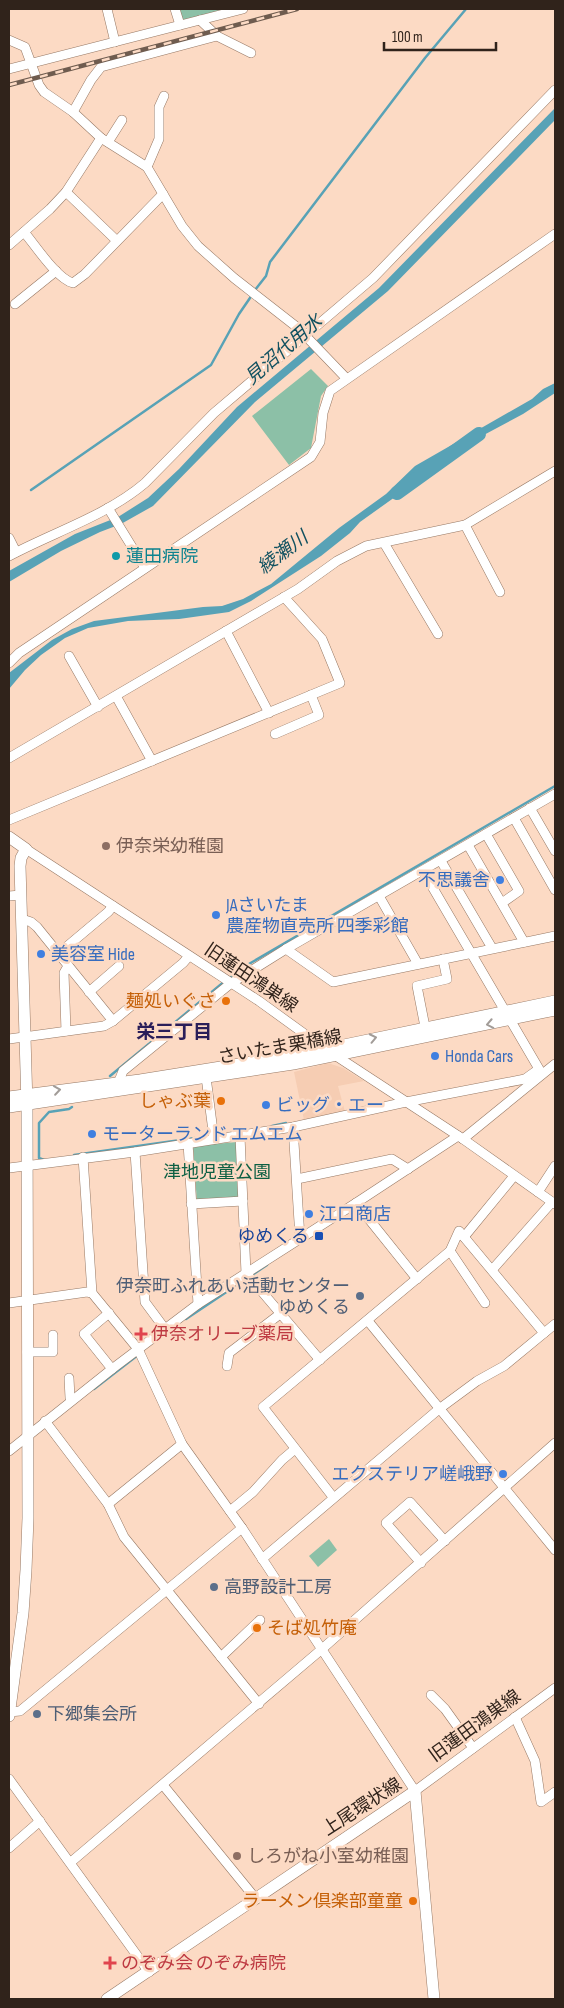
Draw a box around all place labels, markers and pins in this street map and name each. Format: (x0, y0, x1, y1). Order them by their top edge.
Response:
place label: 蓮田病院 (126, 546, 198, 567)
marker: 蓮田病院 (110, 550, 122, 562)
place label: 伊奈栄幼稚園 (116, 836, 224, 857)
marker: 伊奈栄幼稚園 (100, 840, 112, 852)
place label: 不思議舎 (418, 870, 490, 891)
marker: 不思議舎 (494, 874, 506, 886)
place label: JAさいたま 農産物直売所 四季彩館 (225, 895, 409, 937)
marker: JAさいたま 農産物直売所 四季彩館 (210, 909, 222, 921)
place label: 美容室 Hide (51, 944, 135, 965)
marker: 美容室 Hide (35, 948, 47, 960)
place label: 麺処いぐさ (126, 991, 216, 1012)
marker: 麺処いぐさ (220, 995, 232, 1007)
place label: Honda Cars (445, 1046, 513, 1067)
marker: Honda Cars (429, 1050, 441, 1062)
place label: しゃぶ葉 (139, 1091, 211, 1112)
marker: しゃぶ葉 (215, 1095, 227, 1107)
place label: ビッグ・エー (276, 1095, 384, 1116)
marker: ビッグ・エー (260, 1099, 272, 1111)
place label: モーターランド エムエム (102, 1124, 303, 1145)
marker: モーターランド エムエム (86, 1128, 98, 1140)
place label: 江口商店 (319, 1204, 391, 1225)
marker: 江口商店 (303, 1208, 315, 1220)
place label: ゆめくる (237, 1226, 309, 1247)
marker: ゆめくる (313, 1230, 325, 1242)
place label: 伊奈町ふれあい活動センター ゆめくる (116, 1276, 350, 1318)
marker: 伊奈町ふれあい活動センター ゆめくる (354, 1290, 366, 1302)
place label: 伊奈オリーブ薬局 (151, 1324, 294, 1345)
marker: 伊奈オリーブ薬局 (135, 1328, 147, 1340)
place label: エクステリア嵯峨野 (332, 1464, 493, 1485)
marker: エクステリア嵯峨野 (497, 1468, 509, 1480)
place label: 高野設計工房 (224, 1577, 332, 1598)
marker: 高野設計工房 (208, 1581, 220, 1593)
place label: そば処竹庵 (267, 1618, 357, 1639)
marker: そば処竹庵 (251, 1622, 263, 1634)
place label: 下郷集会所 (47, 1704, 137, 1725)
marker: 下郷集会所 (31, 1708, 43, 1720)
place label: しろがね小室幼稚園 (247, 1846, 409, 1867)
marker: しろがね小室幼稚園 (231, 1850, 243, 1862)
place label: ラーメン倶楽部童童 (242, 1891, 403, 1912)
marker: ラーメン倶楽部童童 (407, 1895, 419, 1907)
place label: のぞみ会 のぞみ病院 (121, 1953, 286, 1974)
marker: のぞみ会 のぞみ病院 (103, 1956, 117, 1970)

